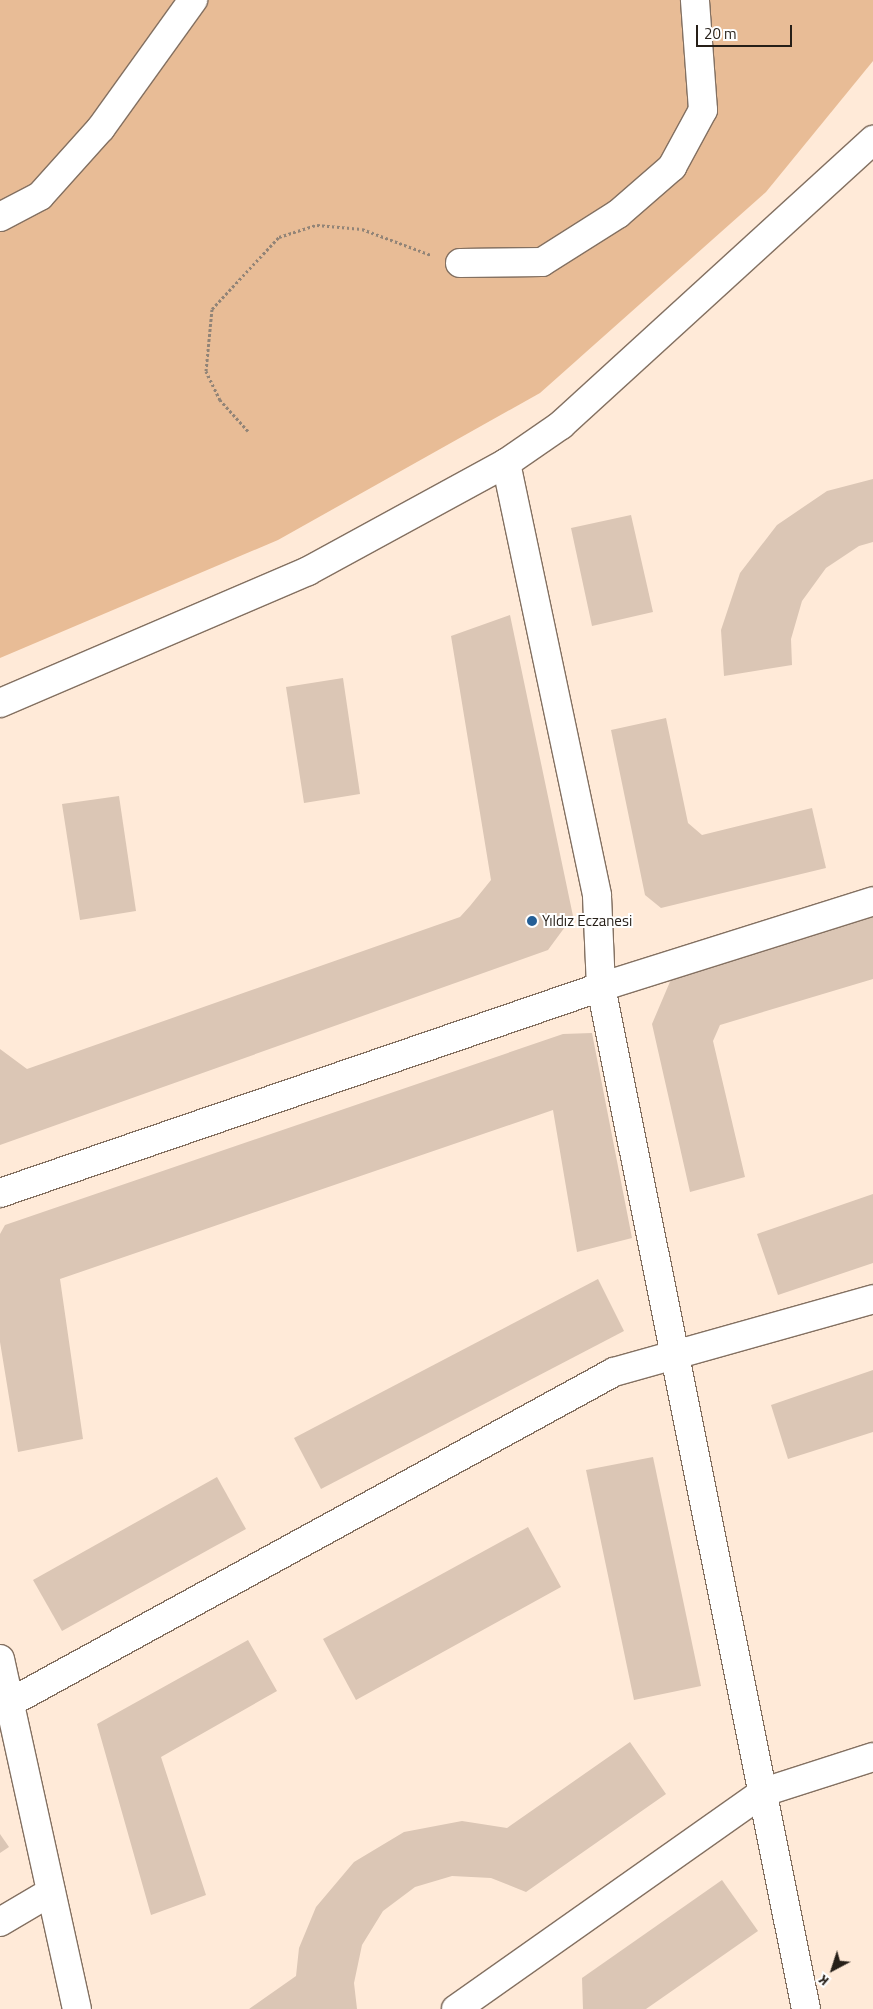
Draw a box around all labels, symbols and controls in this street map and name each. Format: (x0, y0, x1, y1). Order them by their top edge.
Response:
scale bar (698, 15, 794, 47)
text: 20 m (704, 22, 737, 45)
place label: Yıldız Eczanesi (542, 912, 632, 930)
marker: Yıldız Eczanesi (526, 915, 538, 927)
north arrow (808, 1944, 858, 1994)
text: K (813, 1970, 833, 1992)

